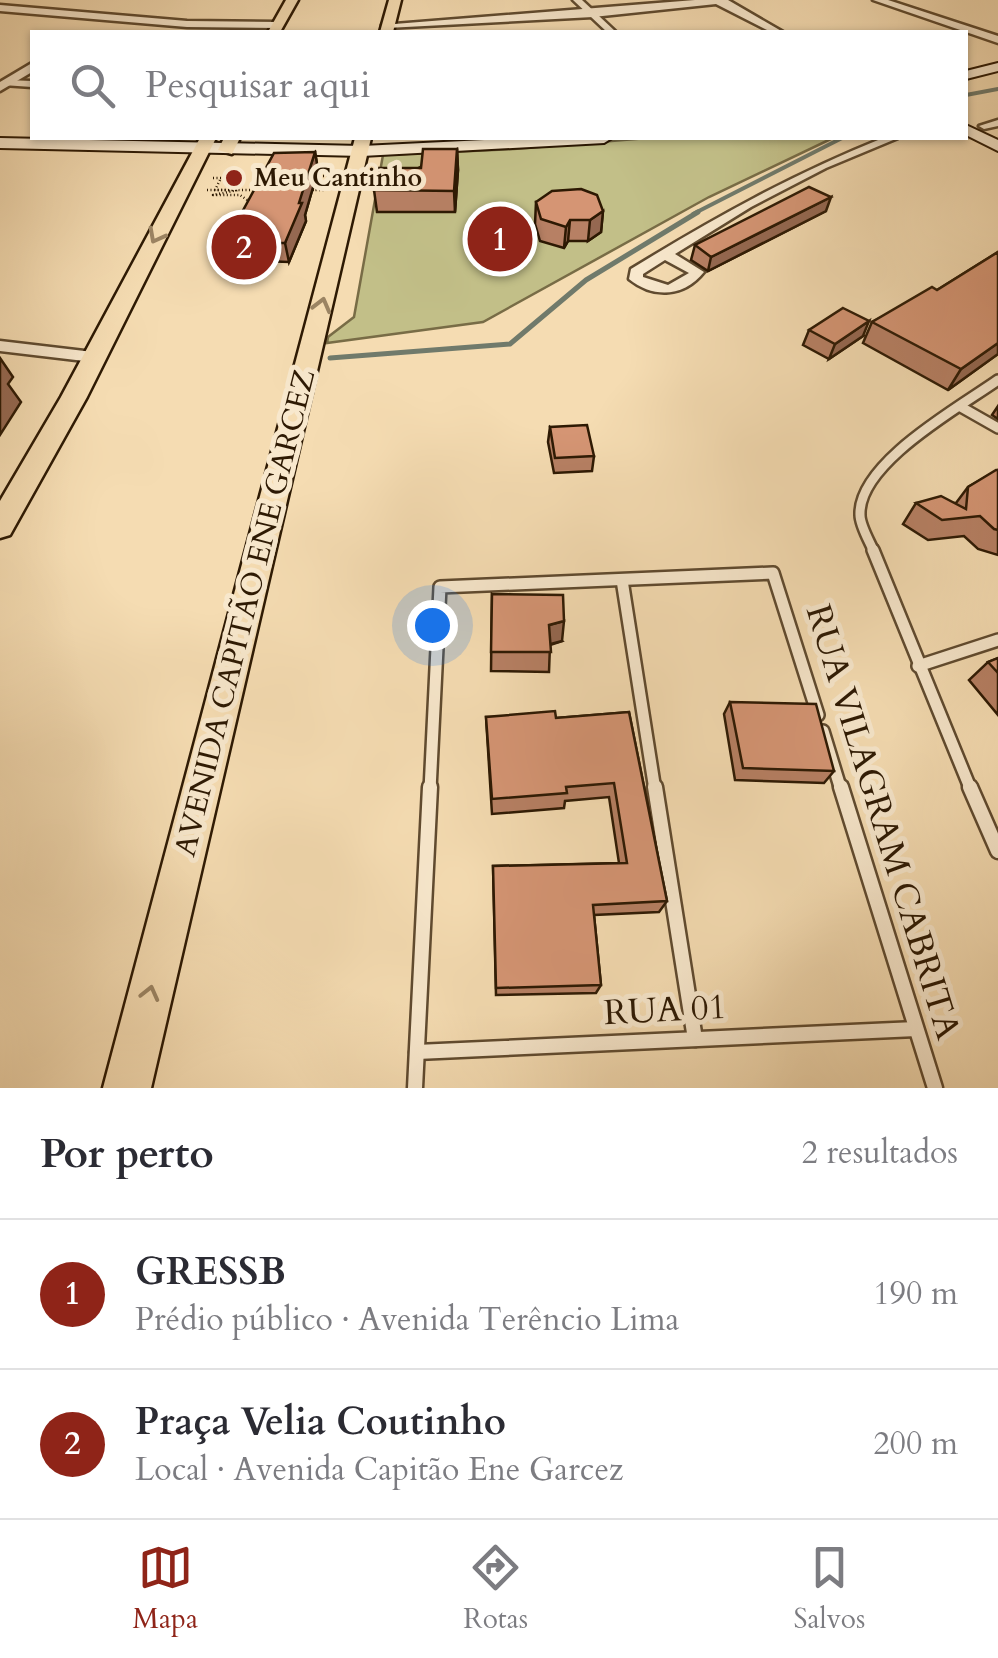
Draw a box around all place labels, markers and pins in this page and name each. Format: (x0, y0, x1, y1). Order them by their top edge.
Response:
place label: Meu Cantinho (254, 161, 422, 195)
marker: Meu Cantinho (223, 167, 245, 189)
pin: 1 (468, 202, 532, 276)
pin: 2 (212, 210, 276, 284)

